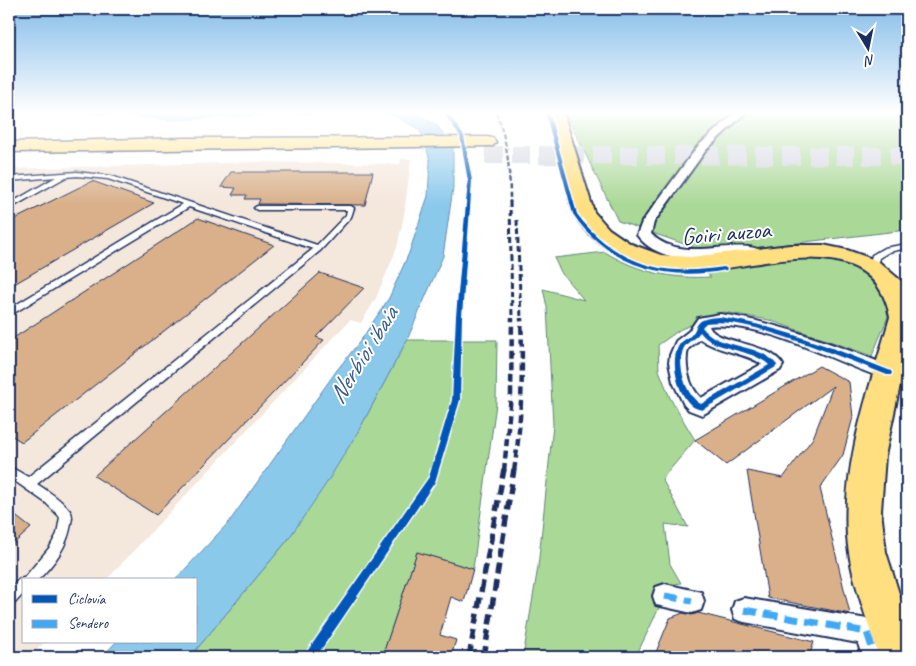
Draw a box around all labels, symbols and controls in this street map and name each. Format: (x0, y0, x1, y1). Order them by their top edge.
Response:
north arrow (844, 22, 894, 72)
text: N (862, 51, 876, 70)
street label: Goiri auzoa (680, 214, 773, 252)
water label: Nerbioi ibaia (321, 299, 406, 409)
legend (22, 578, 198, 644)
text: Ciclovía (68, 590, 107, 609)
text: Sendero (68, 614, 109, 633)

